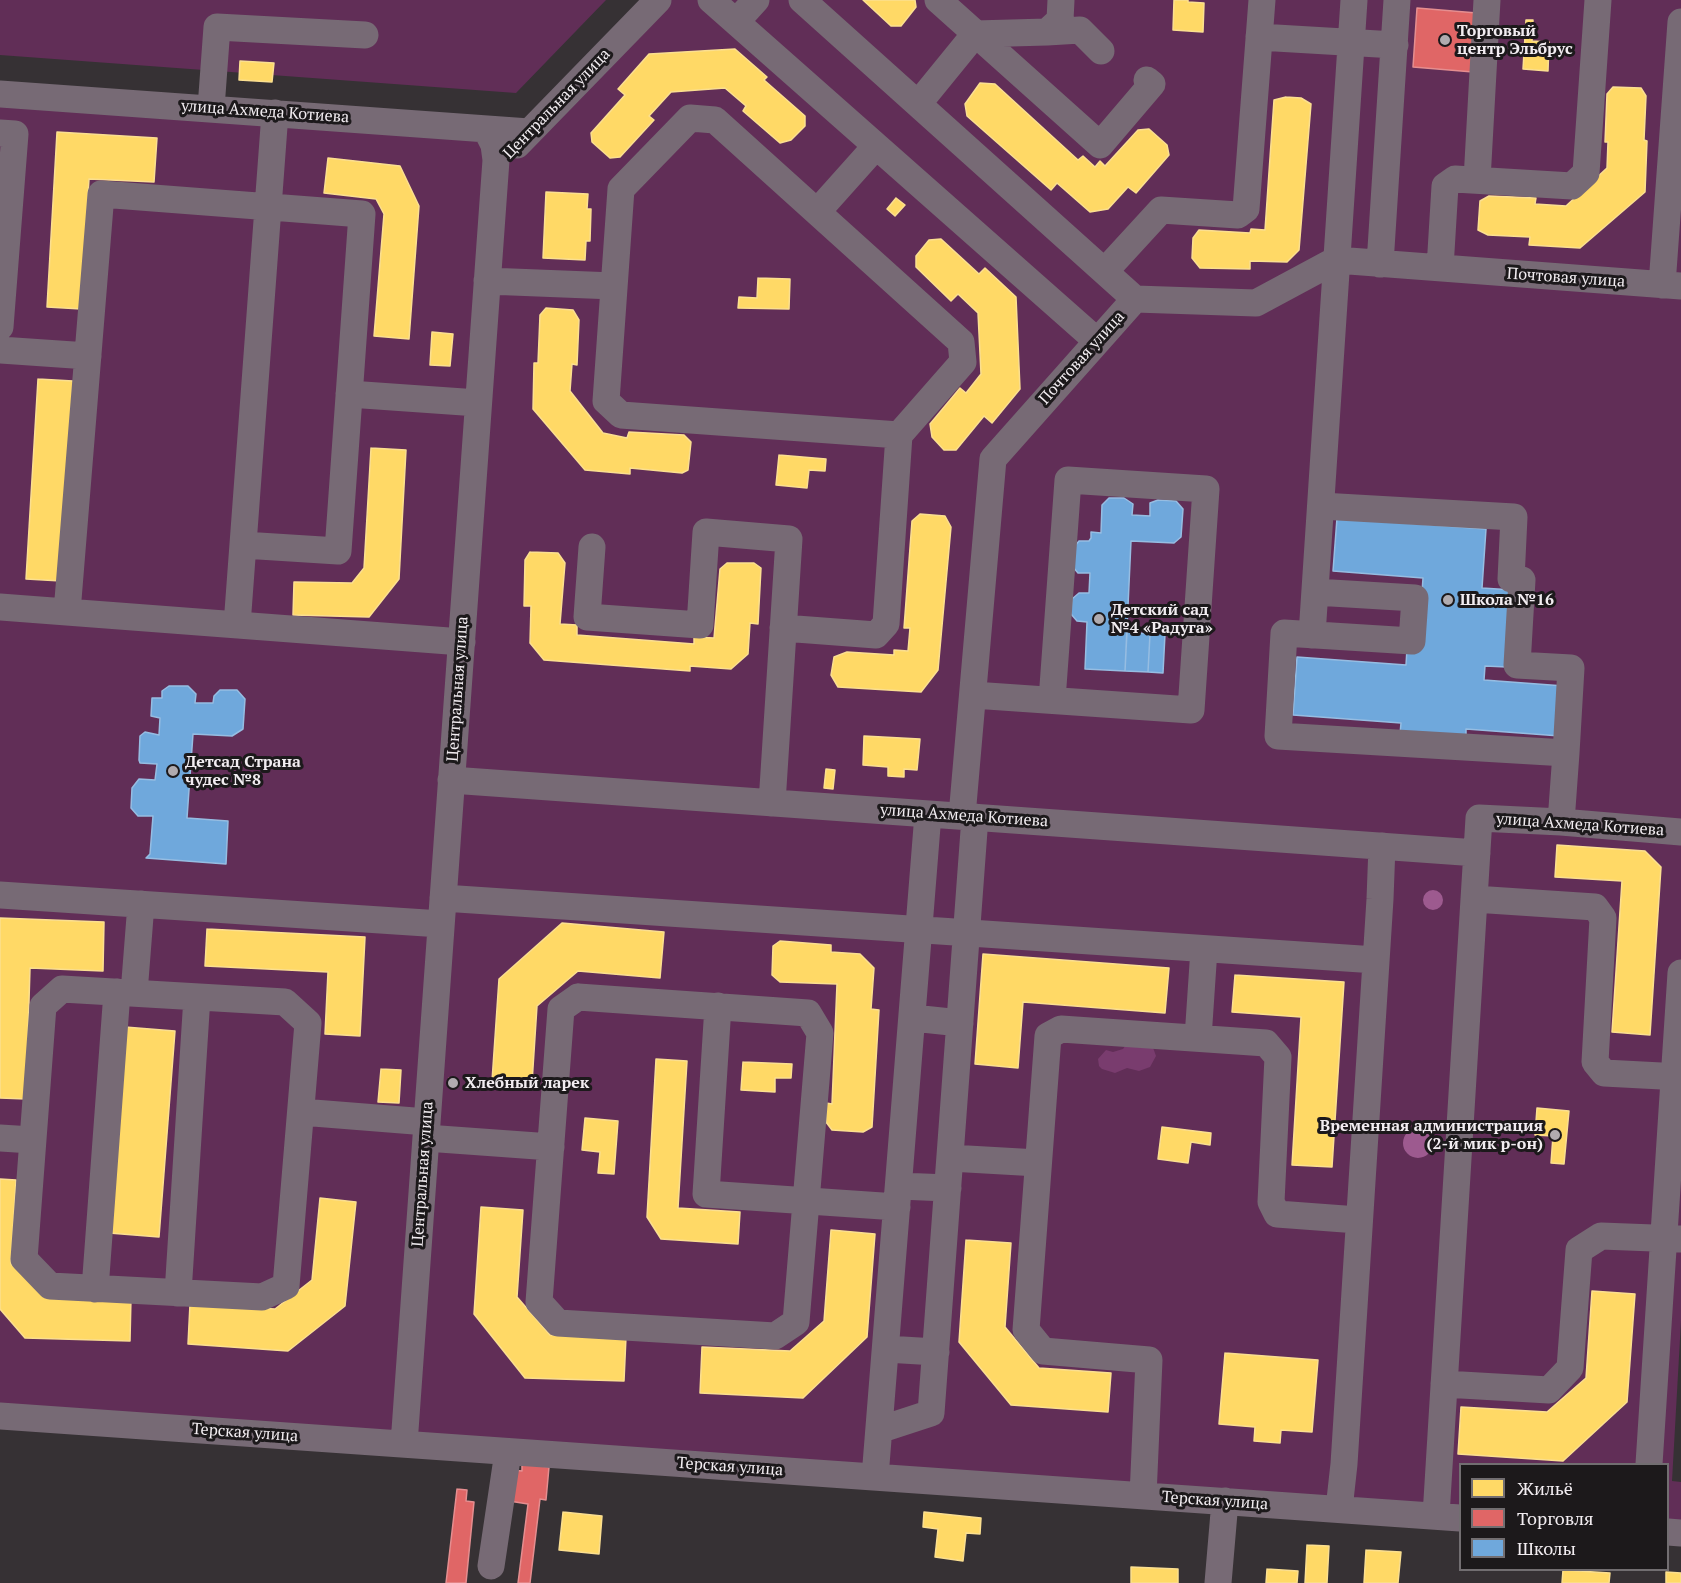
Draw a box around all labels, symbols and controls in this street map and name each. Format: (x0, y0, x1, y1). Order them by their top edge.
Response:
place label: Торговый центр Эльбрус (1457, 21, 1573, 59)
marker: Торговый центр Эльбрус (1438, 33, 1452, 47)
street label: Центральная улица (499, 45, 615, 163)
street label: улица Ахмеда Котиева (180, 97, 350, 127)
street label: Почтовая улица (1506, 264, 1626, 292)
street label: Почтовая улица (1035, 307, 1129, 409)
place label: Школа №16 (1460, 590, 1554, 610)
marker: Школа №16 (1441, 593, 1455, 607)
place label: Детский сад №4 «Радуга» (1111, 600, 1213, 638)
marker: Детский сад №4 «Радуга» (1092, 612, 1106, 626)
street label: Центральная улица (443, 616, 473, 762)
place label: Детсад Страна чудес №8 (185, 752, 301, 790)
marker: Детсад Страна чудес №8 (166, 764, 180, 778)
street label: улица Ахмеда Котиева (879, 801, 1049, 831)
street label: улица Ахмеда Котиева (1495, 810, 1665, 840)
place label: Хлебный ларек (465, 1073, 589, 1093)
marker: Хлебный ларек (446, 1076, 460, 1090)
street label: Центральная улица (408, 1101, 438, 1247)
place label: Временная администрация (2-й мик р-он) (1320, 1116, 1543, 1154)
marker: Временная администрация (2-й мик р-он) (1548, 1128, 1562, 1142)
street label: Терская улица (191, 1420, 299, 1446)
street label: Терская улица (676, 1454, 784, 1480)
legend (1459, 1463, 1669, 1571)
text: Жильё (1517, 1476, 1573, 1500)
street label: Терская улица (1161, 1488, 1269, 1514)
text: Торговля (1517, 1506, 1594, 1530)
text: Школы (1517, 1536, 1576, 1560)

